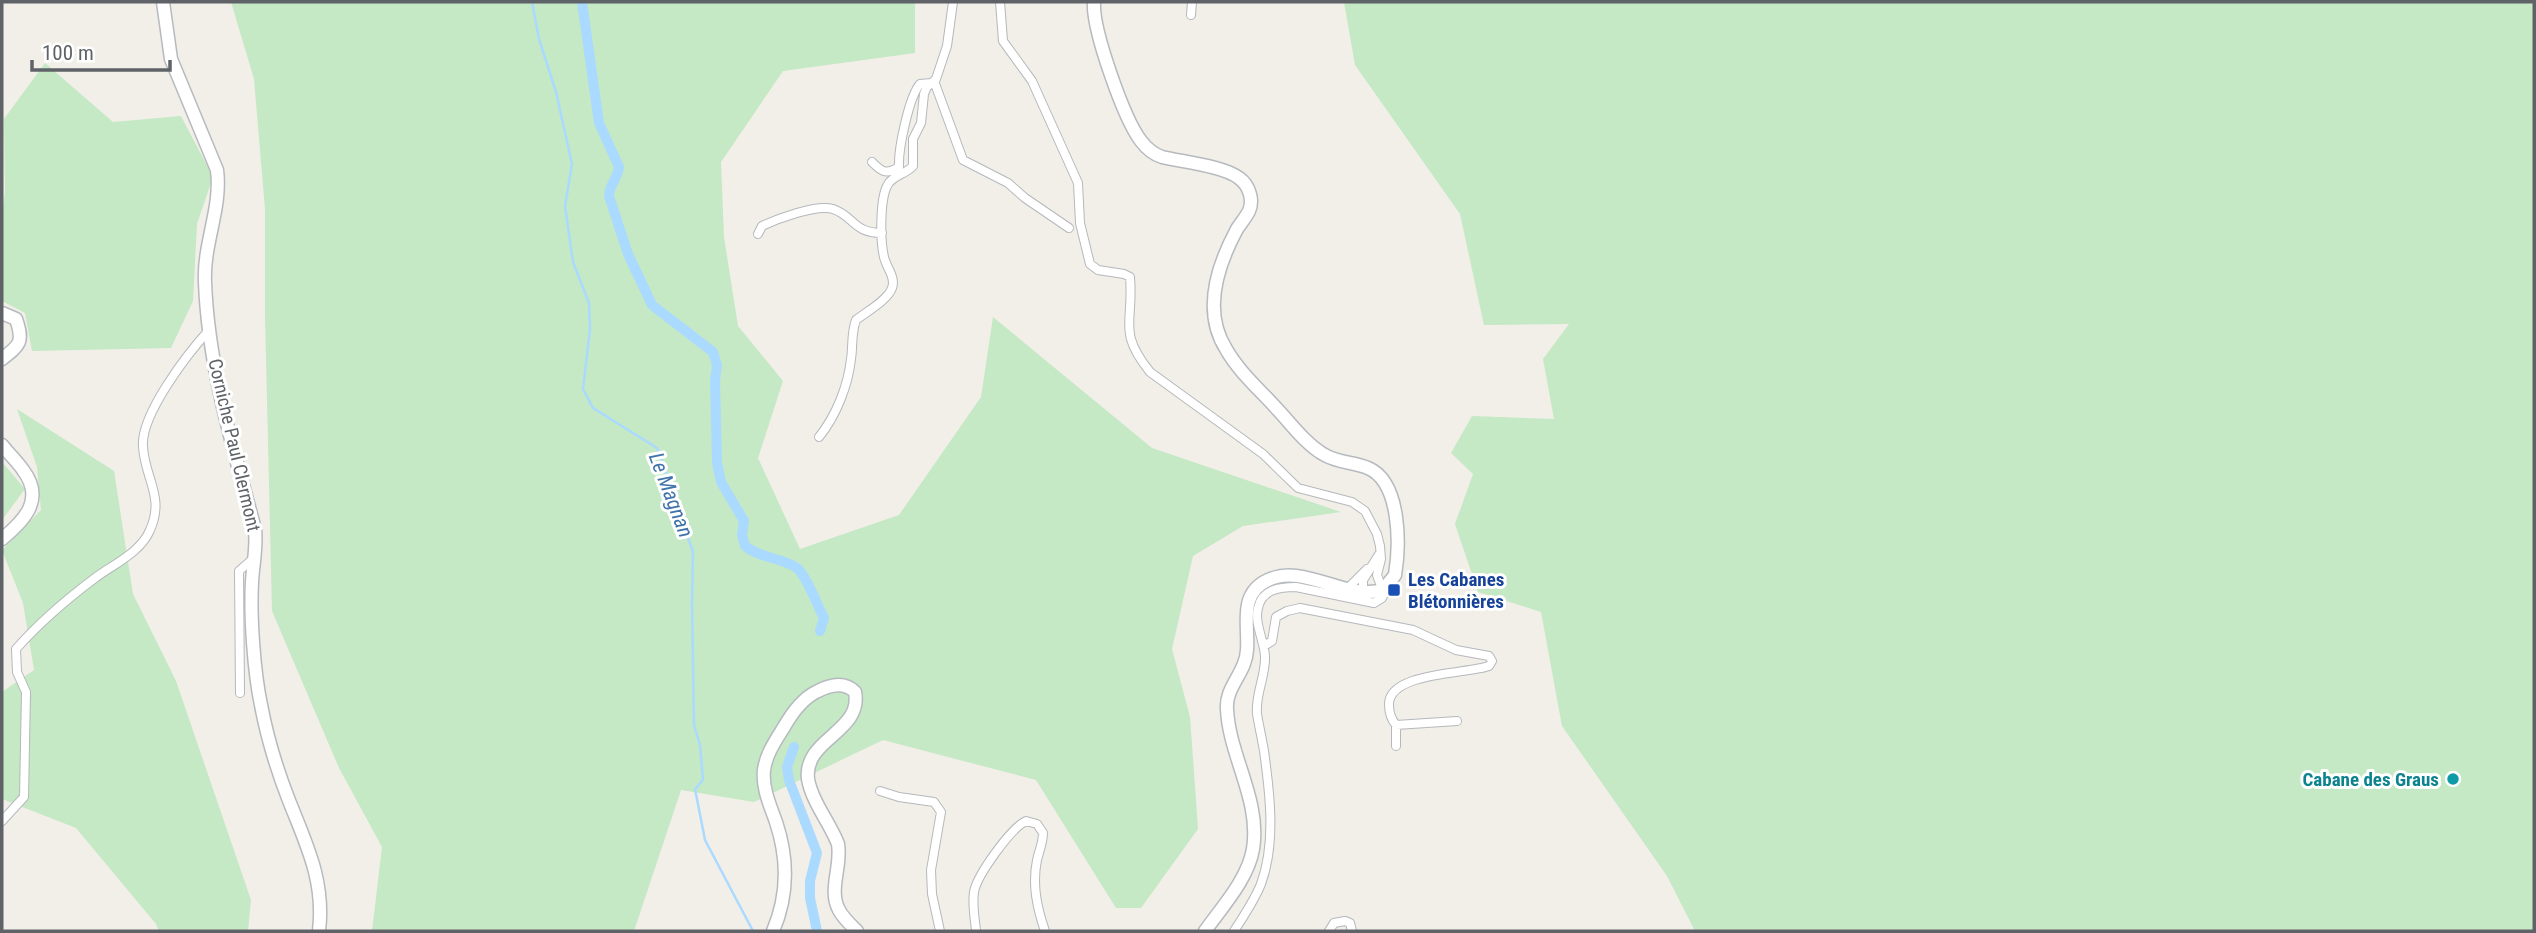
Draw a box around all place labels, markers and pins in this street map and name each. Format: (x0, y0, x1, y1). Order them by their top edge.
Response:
place label: Les Cabanes Blétonnières (1408, 568, 1504, 613)
marker: Les Cabanes Blétonnières (1386, 582, 1402, 598)
place label: Cabane des Graus (2302, 768, 2439, 791)
marker: Cabane des Graus (2445, 771, 2461, 787)

